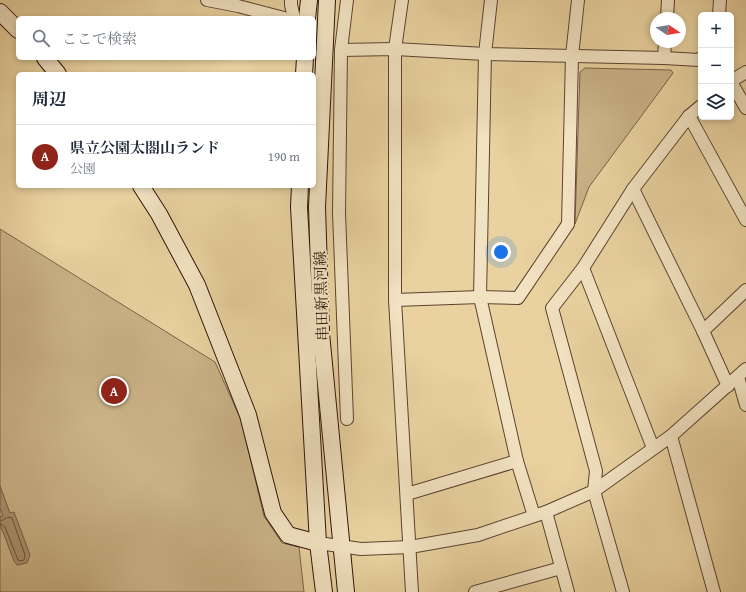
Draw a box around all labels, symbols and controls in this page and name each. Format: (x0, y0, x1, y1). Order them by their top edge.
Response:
north arrow (650, 12, 686, 48)
map controls (698, 12, 734, 120)
button: + (698, 12, 734, 48)
search box (16, 16, 316, 60)
icon: search (30, 27, 52, 49)
text: ここで検索 (62, 28, 137, 49)
button: − (698, 48, 734, 84)
button: layers (698, 84, 734, 120)
text: 周辺 (32, 86, 66, 111)
text: 県立公園太閤山ランド (70, 137, 220, 158)
text: A (41, 147, 49, 166)
text: 190 m (268, 147, 300, 166)
text: 公園 (70, 159, 96, 178)
your location (491, 242, 511, 262)
street label: 串田新黒河線 (309, 251, 333, 341)
pin: A (101, 376, 127, 406)

